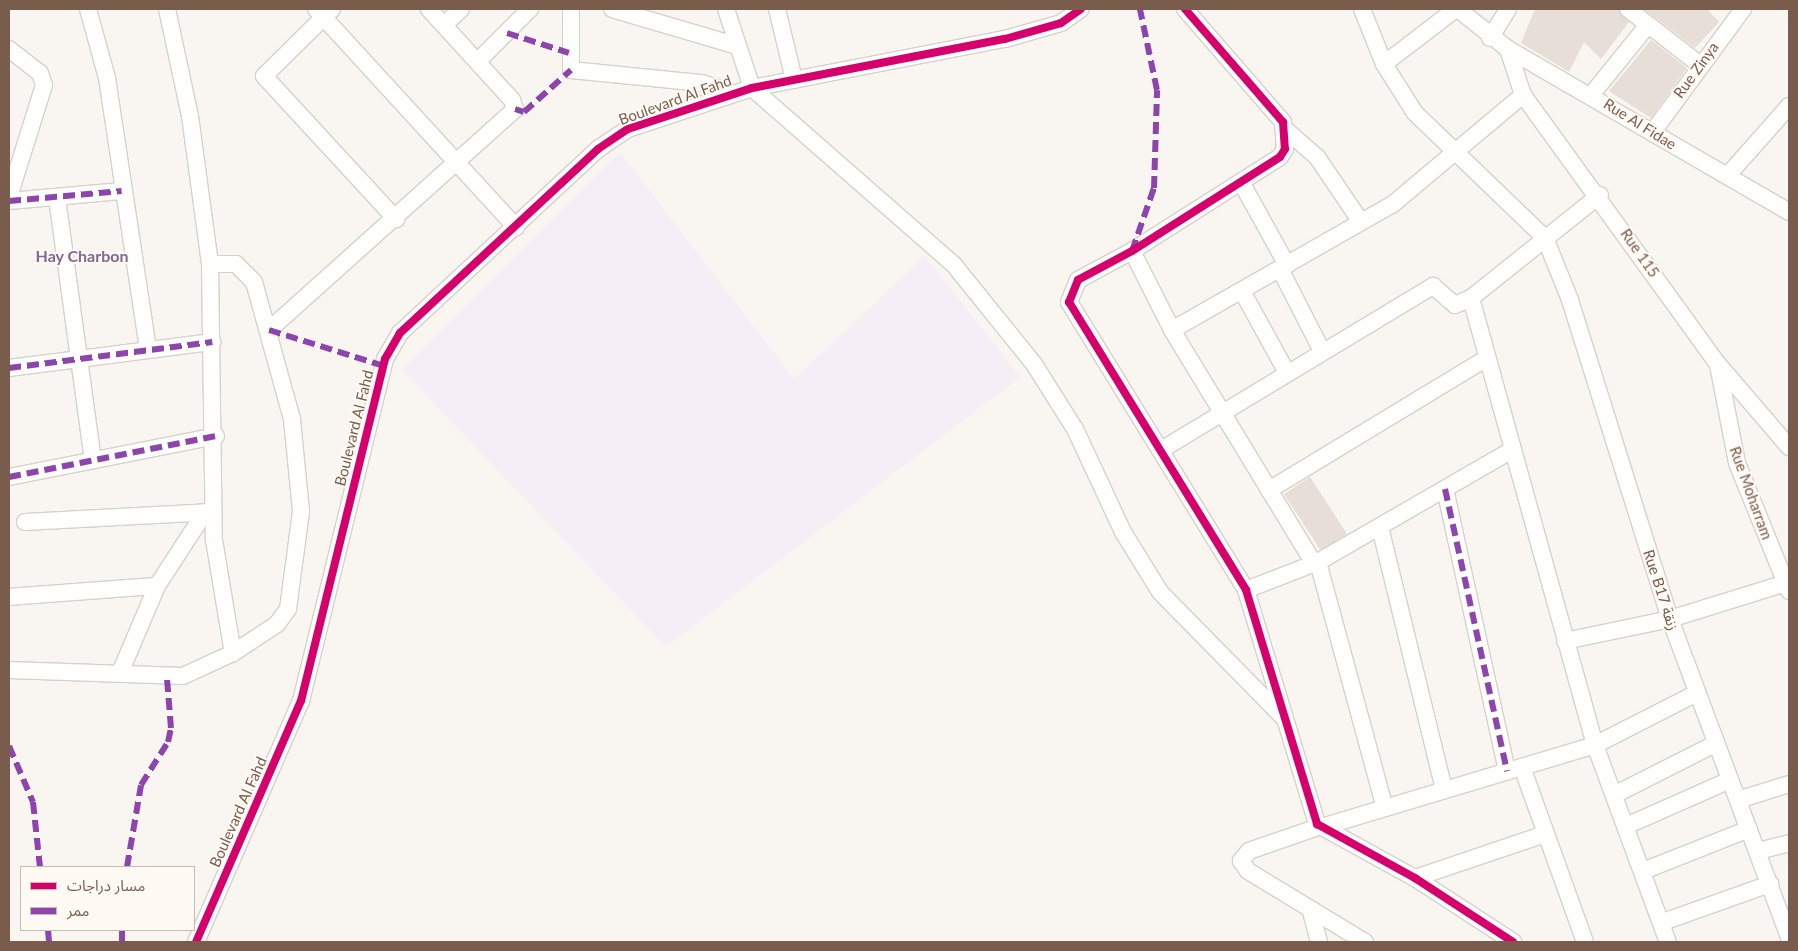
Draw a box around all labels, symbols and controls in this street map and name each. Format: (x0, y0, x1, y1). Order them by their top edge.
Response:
street label: Rue Zinya (1670, 38, 1722, 102)
street label: Boulevard Al Fahd (616, 71, 734, 129)
street label: Rue Al Fidae (1600, 94, 1680, 154)
street label: Rue 115 (1617, 225, 1663, 281)
district label: Hay Charbon (35, 246, 129, 266)
street label: Boulevard Al Fahd (331, 368, 377, 488)
street label: Rue Moharram (1726, 444, 1776, 542)
street label: Rue B17 زنقة (1639, 547, 1683, 633)
street label: Boulevard Al Fahd (206, 754, 270, 870)
legend (20, 866, 195, 931)
text: مسار دراجات (67, 876, 145, 894)
text: ممر (67, 901, 90, 919)

